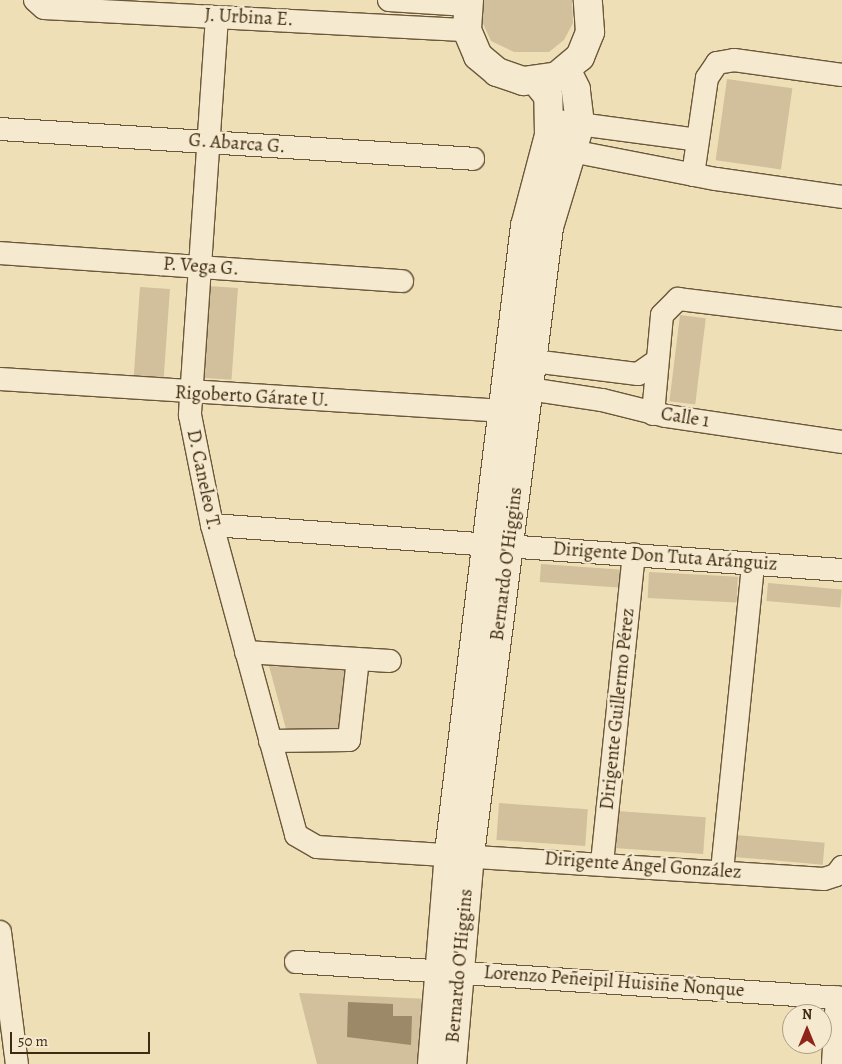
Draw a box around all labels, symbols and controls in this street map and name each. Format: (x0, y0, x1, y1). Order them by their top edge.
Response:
street label: J. Urbina E. (204, 4, 294, 32)
street label: G. Abarca G. (188, 129, 286, 159)
street label: P. Vega G. (162, 253, 240, 281)
street label: Rigoberto Gárate U. (174, 382, 330, 412)
street label: Calle 1 (659, 403, 711, 433)
street label: D. Caneleo T. (181, 427, 225, 533)
street label: Bernardo O'Higgins (486, 486, 528, 642)
street label: Dirigente Don Tuta Aránguiz (552, 538, 778, 576)
street label: Dirigente Guillermo Pérez (596, 607, 640, 811)
street label: Dirigente Ángel González (544, 848, 742, 884)
street label: Bernardo O'Higgins (442, 888, 478, 1044)
street label: Lorenzo Peñeipil Huisiñe Ñonque (483, 962, 745, 1002)
north arrow (782, 1004, 832, 1054)
text: N (802, 1005, 812, 1024)
scale bar (12, 1022, 152, 1054)
text: 50 m (18, 1031, 48, 1051)

